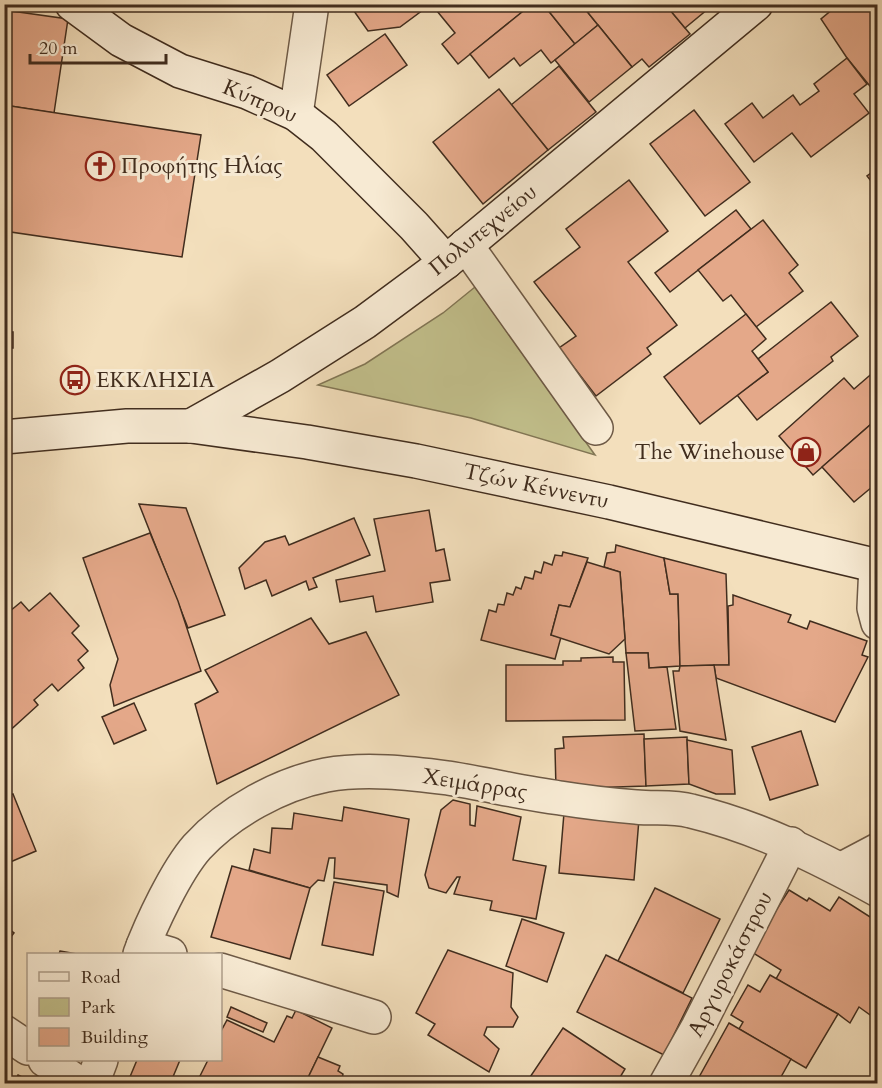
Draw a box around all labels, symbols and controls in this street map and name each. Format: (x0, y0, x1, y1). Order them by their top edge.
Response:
scale bar (30, 27, 166, 65)
text: 20 m (39, 36, 78, 61)
street label: Κύπρου (218, 72, 302, 130)
church icon: Προφήτης Ηλίας (84, 150, 116, 182)
place label: Προφήτης Ηλίας (121, 151, 283, 181)
street label: Πολυτεχνείου (423, 177, 543, 283)
bus stop icon: ΕΚΚΛΗΣΙΑ (59, 364, 91, 396)
place label: ΕΚΚΛΗΣΙΑ (96, 365, 215, 395)
shop icon: The Winehouse (790, 436, 822, 468)
place label: The Winehouse (635, 437, 785, 467)
street label: Τζών Κέννεντυ (461, 456, 611, 516)
street label: Χειμάρρας (421, 761, 529, 807)
street label: Αργυροκάστρου (680, 886, 780, 1042)
legend (27, 953, 222, 1061)
text: Road (81, 965, 121, 990)
text: Park (81, 995, 116, 1020)
text: Building (81, 1025, 149, 1050)

